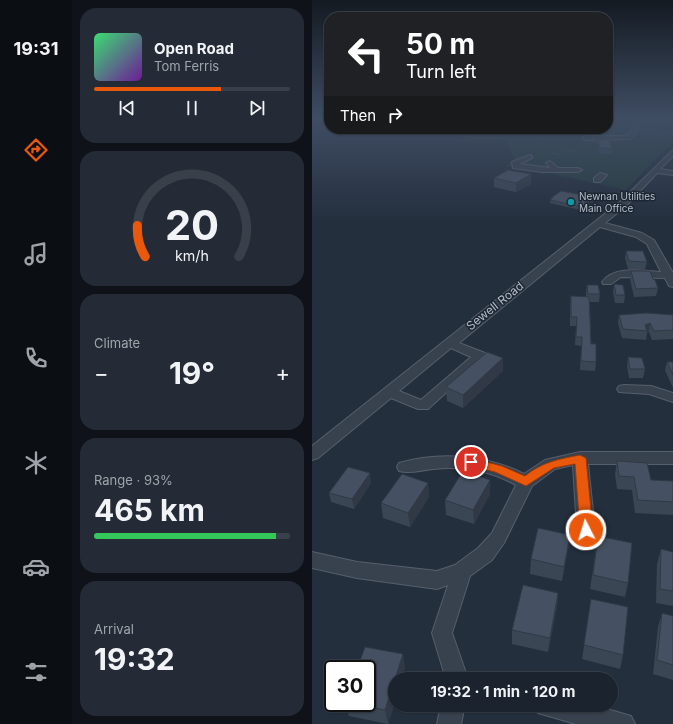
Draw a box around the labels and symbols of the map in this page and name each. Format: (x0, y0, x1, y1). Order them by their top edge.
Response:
place label: Newnan Utilities Main Office (579, 190, 655, 214)
marker: Newnan Utilities Main Office (566, 197, 576, 207)
street label: Sewell Road (463, 278, 526, 333)
pin (454, 445, 488, 479)
position arrow (565, 509, 607, 551)
speed limit sign: 30 (324, 660, 376, 712)

